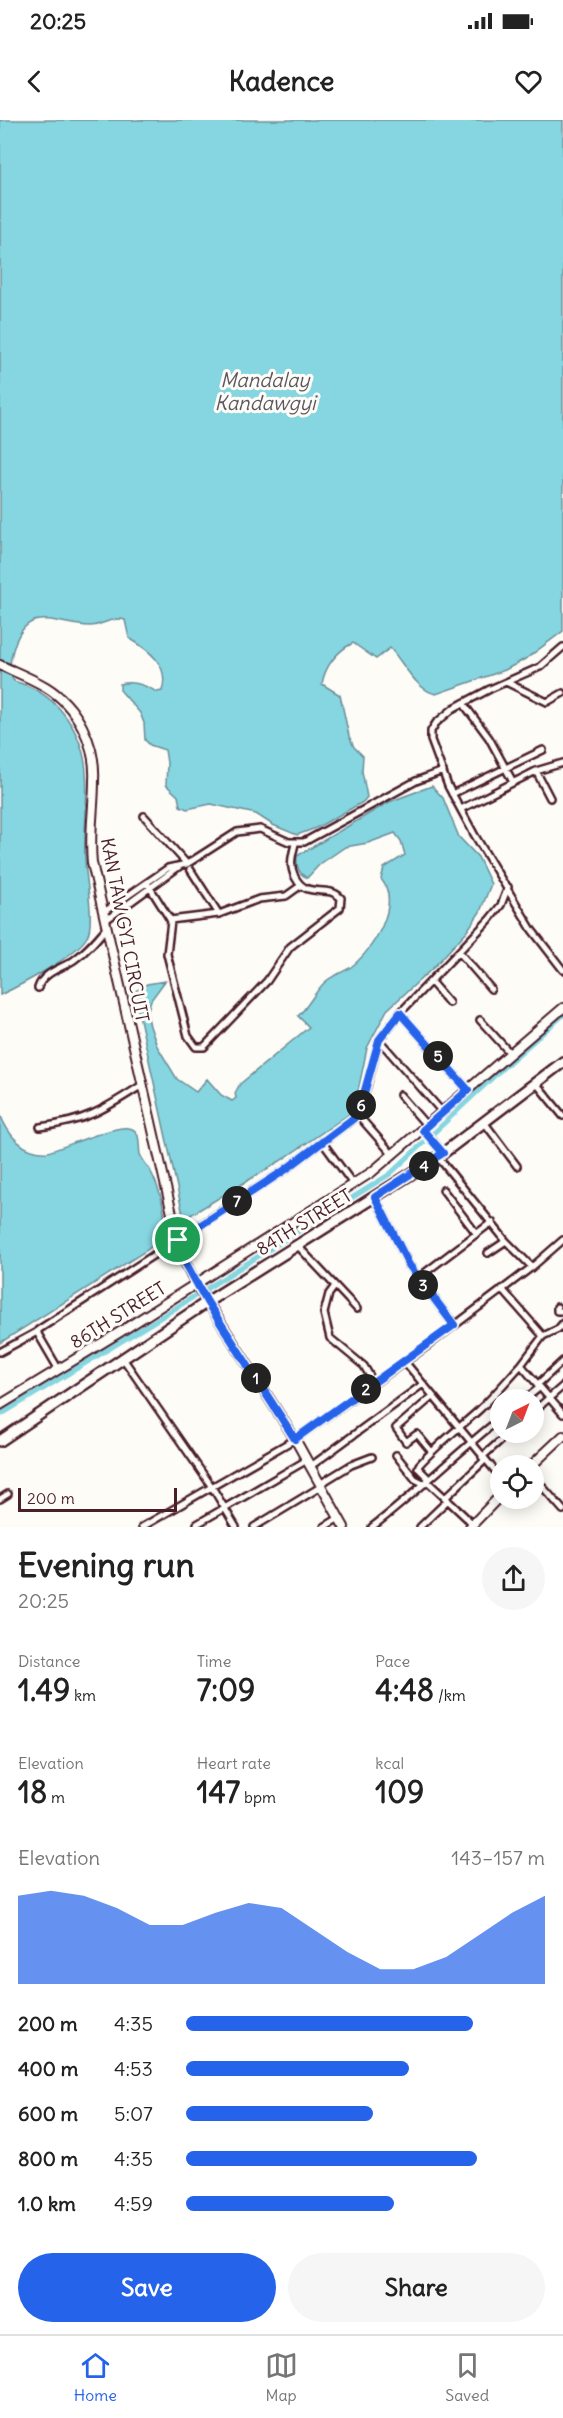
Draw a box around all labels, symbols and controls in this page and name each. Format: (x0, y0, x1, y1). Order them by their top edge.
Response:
text: 20:25 (30, 7, 86, 35)
text: Kadence (229, 64, 334, 98)
icon: back (18, 65, 51, 98)
icon: heart (512, 65, 545, 98)
water label: Mandalay Kandawgyi (214, 367, 318, 415)
street label: KAN TAW GYI CIRCUIT (96, 836, 154, 1024)
pin: 5 (423, 1041, 453, 1071)
text: 5 (433, 1046, 443, 1066)
pin: 6 (346, 1090, 376, 1120)
text: 6 (356, 1095, 366, 1115)
pin: 4 (409, 1151, 439, 1181)
text: 4 (419, 1156, 429, 1176)
street label: 84TH STREET (252, 1184, 356, 1260)
pin: 7 (222, 1186, 252, 1216)
text: 7 (233, 1191, 241, 1211)
pin (152, 1214, 203, 1265)
icon: arrive (161, 1223, 194, 1256)
pin: 3 (408, 1270, 438, 1300)
text: 3 (418, 1275, 428, 1295)
street label: 86TH STREET (66, 1276, 170, 1354)
pin: 1 (241, 1363, 271, 1393)
text: 1 (253, 1368, 259, 1388)
pin: 2 (351, 1374, 381, 1404)
text: 2 (362, 1379, 370, 1399)
north arrow (490, 1389, 544, 1443)
map controls (490, 1389, 544, 1509)
button: locate (490, 1455, 544, 1509)
scale bar (18, 1485, 177, 1512)
text: 200 m (27, 1488, 75, 1508)
text: Evening run (18, 1544, 194, 1586)
button: share (482, 1547, 545, 1610)
text: 20:25 (18, 1588, 69, 1613)
text: Distance (18, 1651, 80, 1671)
text: Time (197, 1651, 231, 1671)
text: Pace (375, 1651, 410, 1671)
text: 1.49 (18, 1671, 70, 1709)
text: 7:09 (197, 1671, 255, 1709)
text: 4:48 (375, 1671, 434, 1709)
text: km (70, 1685, 96, 1705)
text: /km (434, 1685, 466, 1705)
text: Elevation (18, 1753, 84, 1773)
text: Heart rate (197, 1753, 271, 1773)
text: kcal (375, 1753, 404, 1773)
text: 18 (18, 1773, 47, 1811)
text: 147 (197, 1773, 240, 1811)
text: 109 (375, 1773, 424, 1811)
text: m (47, 1787, 65, 1807)
text: bpm (240, 1787, 276, 1807)
text: Elevation (18, 1845, 100, 1870)
text: 143–157 m (451, 1845, 545, 1870)
text: 200 m (18, 2011, 78, 2036)
text: 4:35 (114, 2011, 153, 2036)
text: 400 m (18, 2056, 78, 2081)
text: 4:53 (114, 2056, 153, 2081)
text: 600 m (18, 2101, 78, 2126)
text: 5:07 (114, 2101, 153, 2126)
text: 800 m (18, 2146, 78, 2171)
text: 4:35 (114, 2146, 153, 2171)
text: 1.0 km (18, 2191, 76, 2216)
text: 4:59 (114, 2191, 153, 2216)
button: Save (18, 2253, 276, 2322)
button: Share (288, 2253, 545, 2322)
tab: Home (74, 2349, 117, 2405)
tab: Map (265, 2349, 298, 2405)
tab: Saved (445, 2349, 489, 2405)

